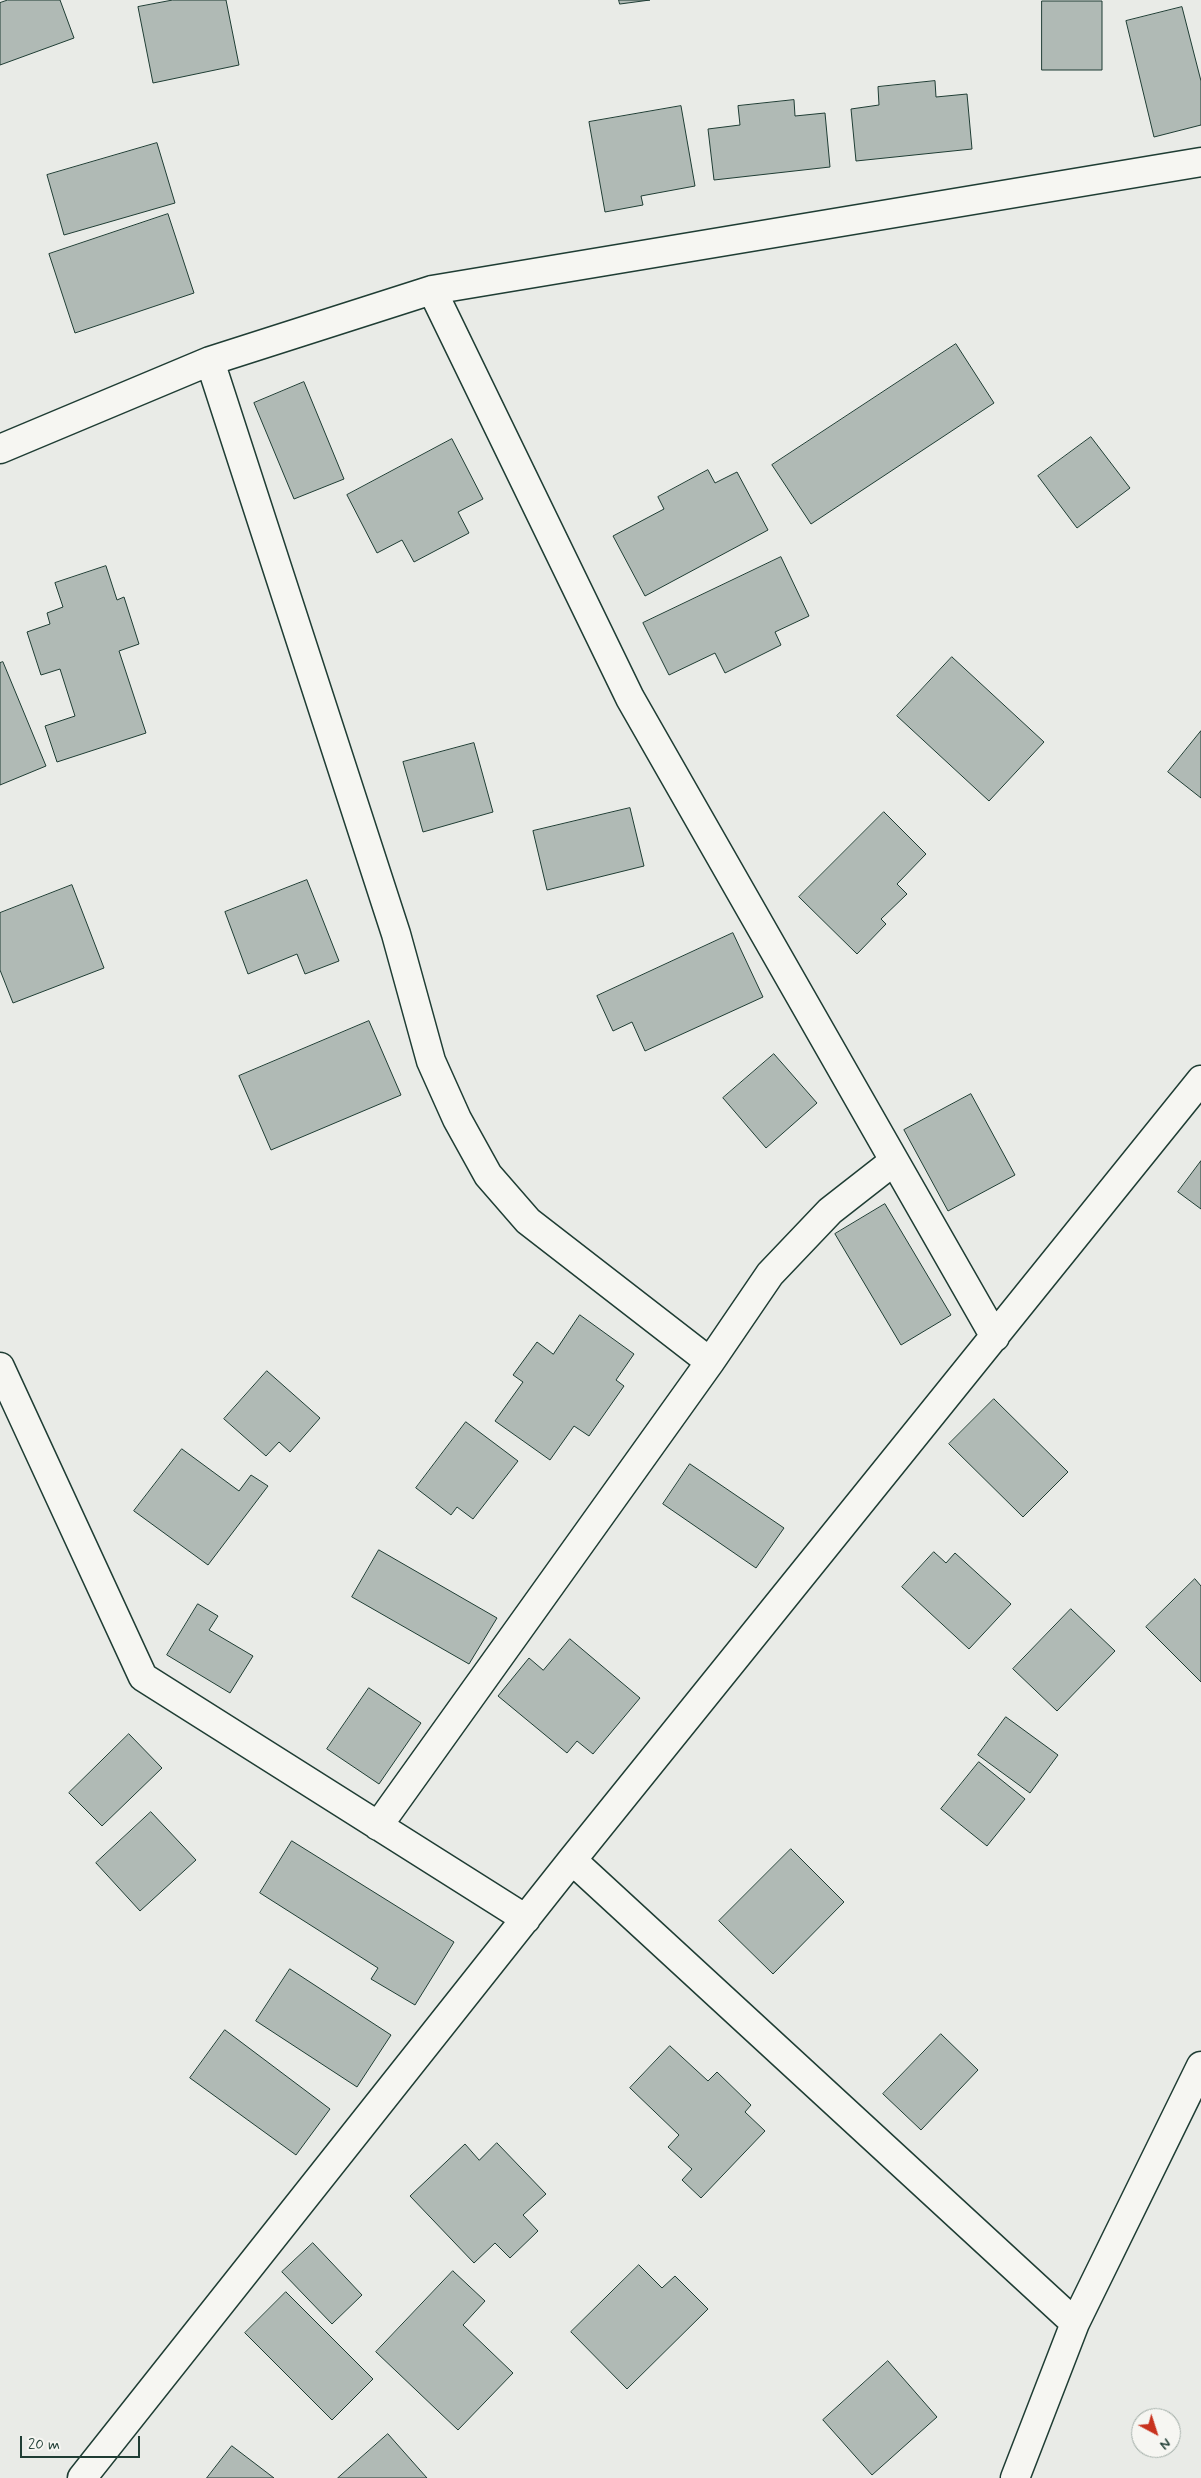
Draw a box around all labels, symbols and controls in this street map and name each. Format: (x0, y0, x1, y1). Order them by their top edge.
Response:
north arrow (1131, 2408, 1181, 2458)
scale bar (22, 2426, 142, 2458)
text: N (1156, 2434, 1174, 2454)
text: 20 m (28, 2435, 60, 2455)

